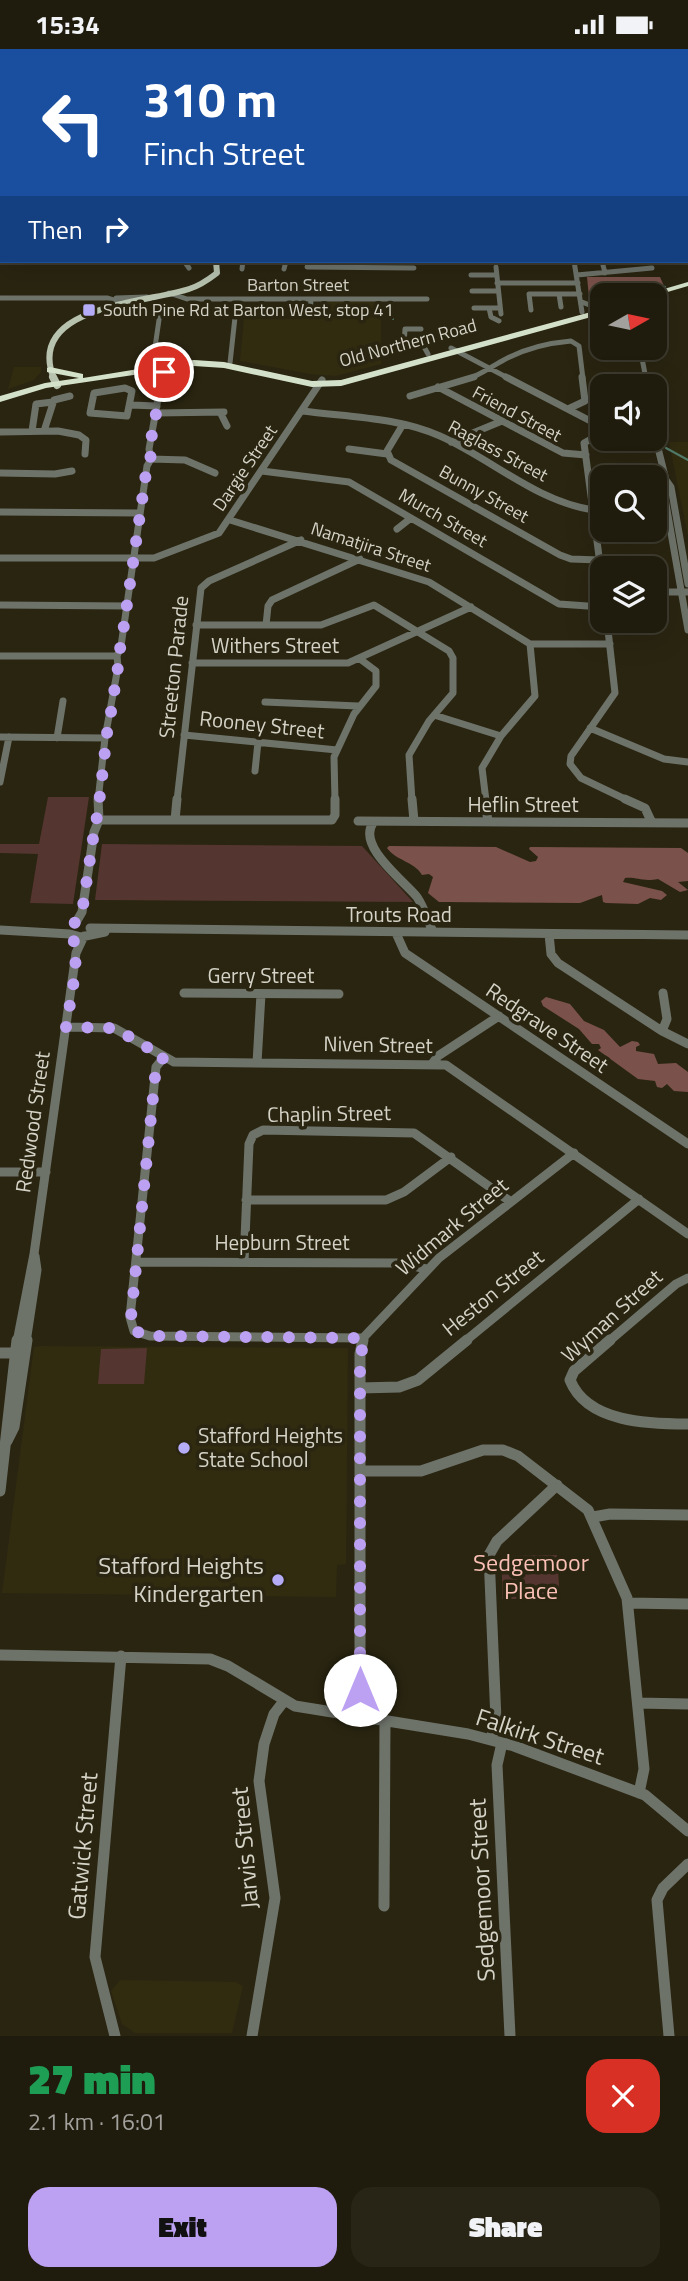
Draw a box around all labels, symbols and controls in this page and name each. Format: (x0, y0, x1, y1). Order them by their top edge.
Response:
text: 15:34 (35, 5, 100, 44)
text: 310 m (143, 61, 277, 136)
icon: left (28, 77, 119, 168)
text: Finch Street (143, 129, 305, 177)
text: Then (28, 210, 83, 249)
icon: right (97, 210, 135, 248)
street label: Barton Street (247, 271, 350, 298)
north arrow (590, 283, 667, 361)
map controls (590, 283, 667, 633)
place label: South Pine Rd at Barton West, stop 41 (103, 296, 394, 323)
marker: South Pine Rd at Barton West, stop 41 (81, 302, 97, 318)
street label: Old Northern Road (336, 311, 480, 374)
pin (134, 342, 194, 402)
icon: arrive (145, 353, 183, 391)
button: sound (590, 374, 667, 451)
street label: Friend Street (468, 379, 567, 449)
street label: Raglass Street (443, 413, 554, 489)
street label: Dargie Street (206, 418, 284, 516)
street label: Bunny Street (434, 458, 535, 530)
button: search (590, 465, 667, 542)
street label: Murch Street (394, 481, 493, 554)
street label: Namatjira Street (308, 514, 435, 579)
button: layers (590, 556, 667, 633)
street label: Streeton Parade (150, 594, 196, 740)
street label: Withers Street (211, 629, 340, 661)
street label: Rooney Street (198, 702, 327, 747)
street label: Heflin Street (467, 788, 579, 820)
street label: Trouts Road (346, 898, 452, 930)
street label: Gerry Street (208, 959, 315, 991)
street label: Redgrave Street (480, 974, 616, 1081)
street label: Niven Street (323, 1027, 434, 1061)
street label: Redwood Street (6, 1049, 58, 1195)
street label: Chaplin Street (267, 1096, 392, 1130)
street label: Widmark Street (388, 1169, 515, 1283)
street label: Hepburn Street (214, 1226, 350, 1258)
street label: Heston Street (435, 1241, 551, 1343)
street label: Wyman Street (553, 1261, 670, 1370)
place label: Stafford Heights State School (198, 1419, 343, 1475)
marker: Stafford Heights State School (176, 1440, 192, 1456)
park label: Sedgemoor Place (473, 1544, 589, 1608)
place label: Stafford Heights Kindergarten (98, 1547, 264, 1611)
marker: Stafford Heights Kindergarten (270, 1572, 286, 1588)
position arrow (323, 1653, 397, 1727)
street label: Falkirk Street (471, 1698, 610, 1774)
street label: Gatwick Street (58, 1770, 106, 1921)
street label: Jarvis Street (221, 1785, 267, 1911)
street label: Sedgemoor Street (458, 1797, 504, 1982)
text: 27 min (28, 2046, 155, 2110)
button: close (586, 2059, 660, 2133)
text: 2.1 km · 16:01 (28, 2104, 166, 2139)
button: Exit (28, 2187, 337, 2267)
button: Share (351, 2187, 660, 2267)

